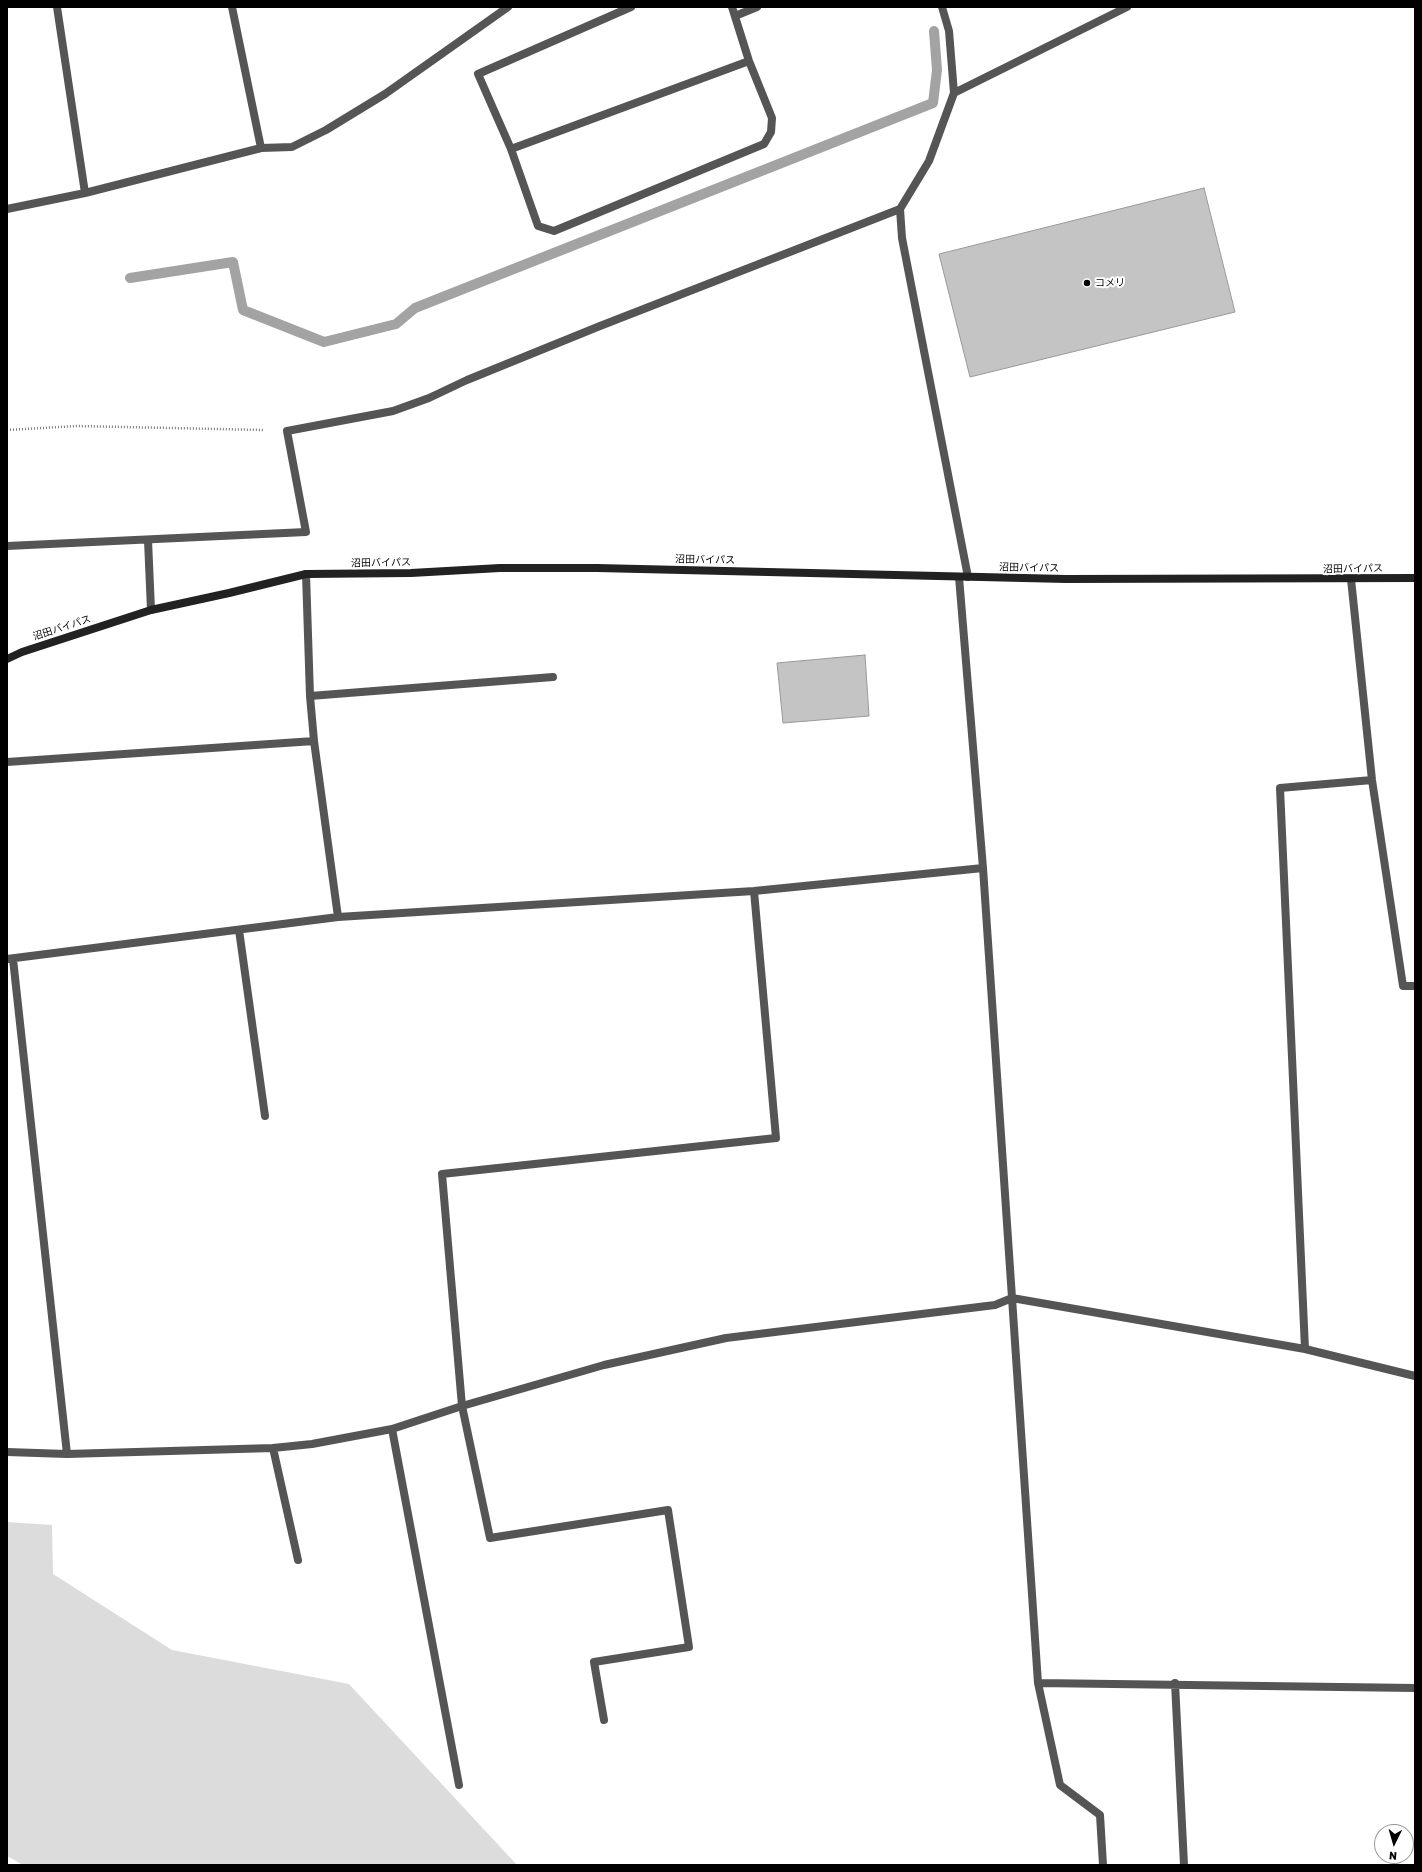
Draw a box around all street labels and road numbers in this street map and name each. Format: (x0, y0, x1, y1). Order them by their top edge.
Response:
street label: 沼田バイパス (675, 553, 735, 567)
street label: 沼田バイパス (351, 556, 411, 570)
street label: 沼田バイパス (999, 561, 1059, 575)
street label: 沼田バイパス (1323, 562, 1383, 576)
street label: 沼田バイパス (32, 613, 92, 643)

